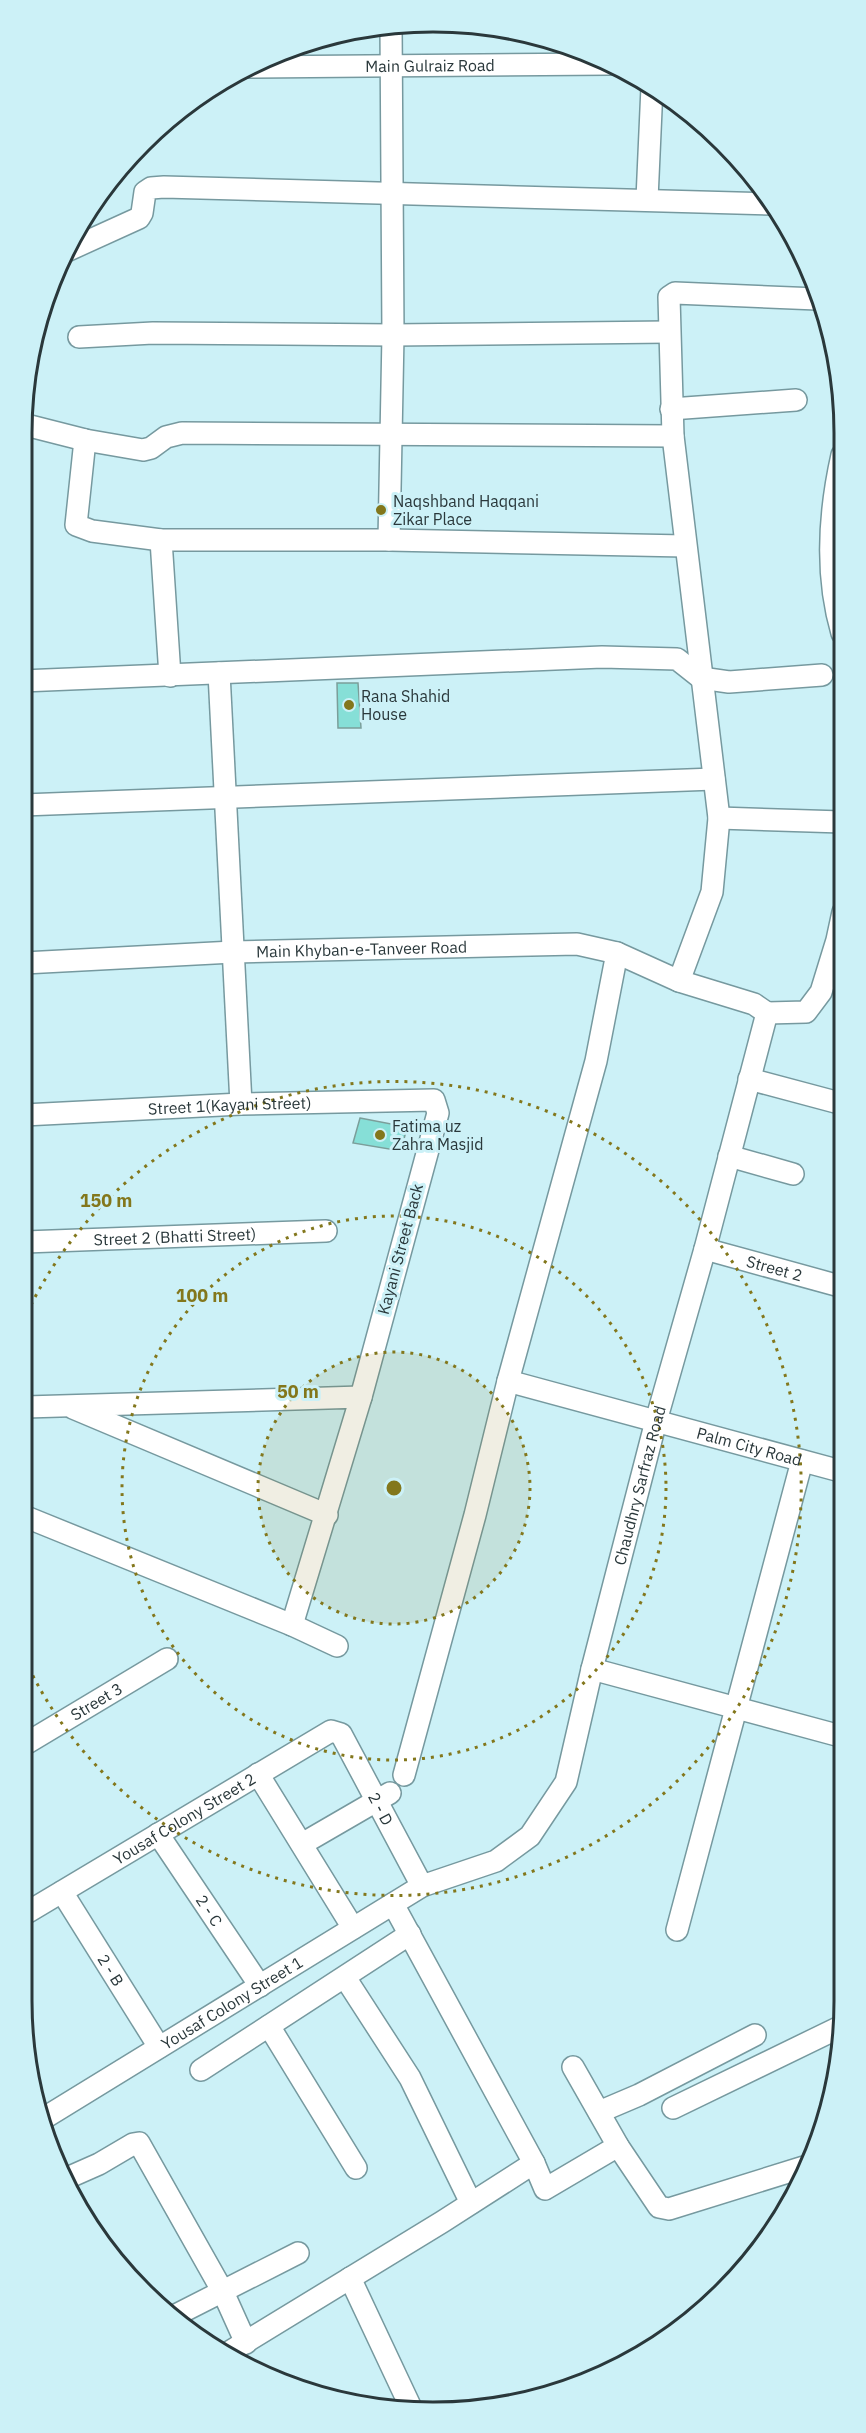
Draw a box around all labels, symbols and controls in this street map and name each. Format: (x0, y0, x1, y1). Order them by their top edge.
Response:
street label: Main Gulraiz Road (365, 55, 495, 76)
place label: Naqshband Haqqani Zikar Place (393, 491, 539, 529)
marker: Naqshband Haqqani Zikar Place (374, 503, 388, 517)
place label: Rana Shahid House (361, 686, 450, 724)
marker: Rana Shahid House (342, 698, 356, 712)
street label: Main Khyban-e-Tanveer Road (256, 937, 467, 961)
street label: Street 1(Kayani Street) (148, 1093, 312, 1119)
place label: Fatima uz Zahra Masjid (392, 1116, 484, 1154)
marker: Fatima uz Zahra Masjid (373, 1128, 387, 1142)
street label: Kayani Street Back (373, 1181, 427, 1317)
text: 150 m (80, 1189, 132, 1212)
street label: Street 2 (Bhatti Street) (93, 1224, 257, 1249)
street label: Street 2 (744, 1251, 805, 1285)
text: 100 m (176, 1284, 228, 1307)
text: 50 m (277, 1380, 319, 1403)
street label: Chaudhry Sarfraz Road (609, 1403, 670, 1567)
street label: Palm City Road (694, 1423, 804, 1470)
centre of rings (384, 1478, 404, 1498)
street label: Street 3 (67, 1678, 126, 1725)
street label: Yousaf Colony Street 2 (109, 1768, 259, 1869)
street label: 2 - D (364, 1789, 398, 1829)
street label: 2 - C (192, 1891, 227, 1930)
street label: 2 - B (93, 1950, 128, 1990)
street label: Yousaf Colony Street 1 (157, 1952, 306, 2054)

